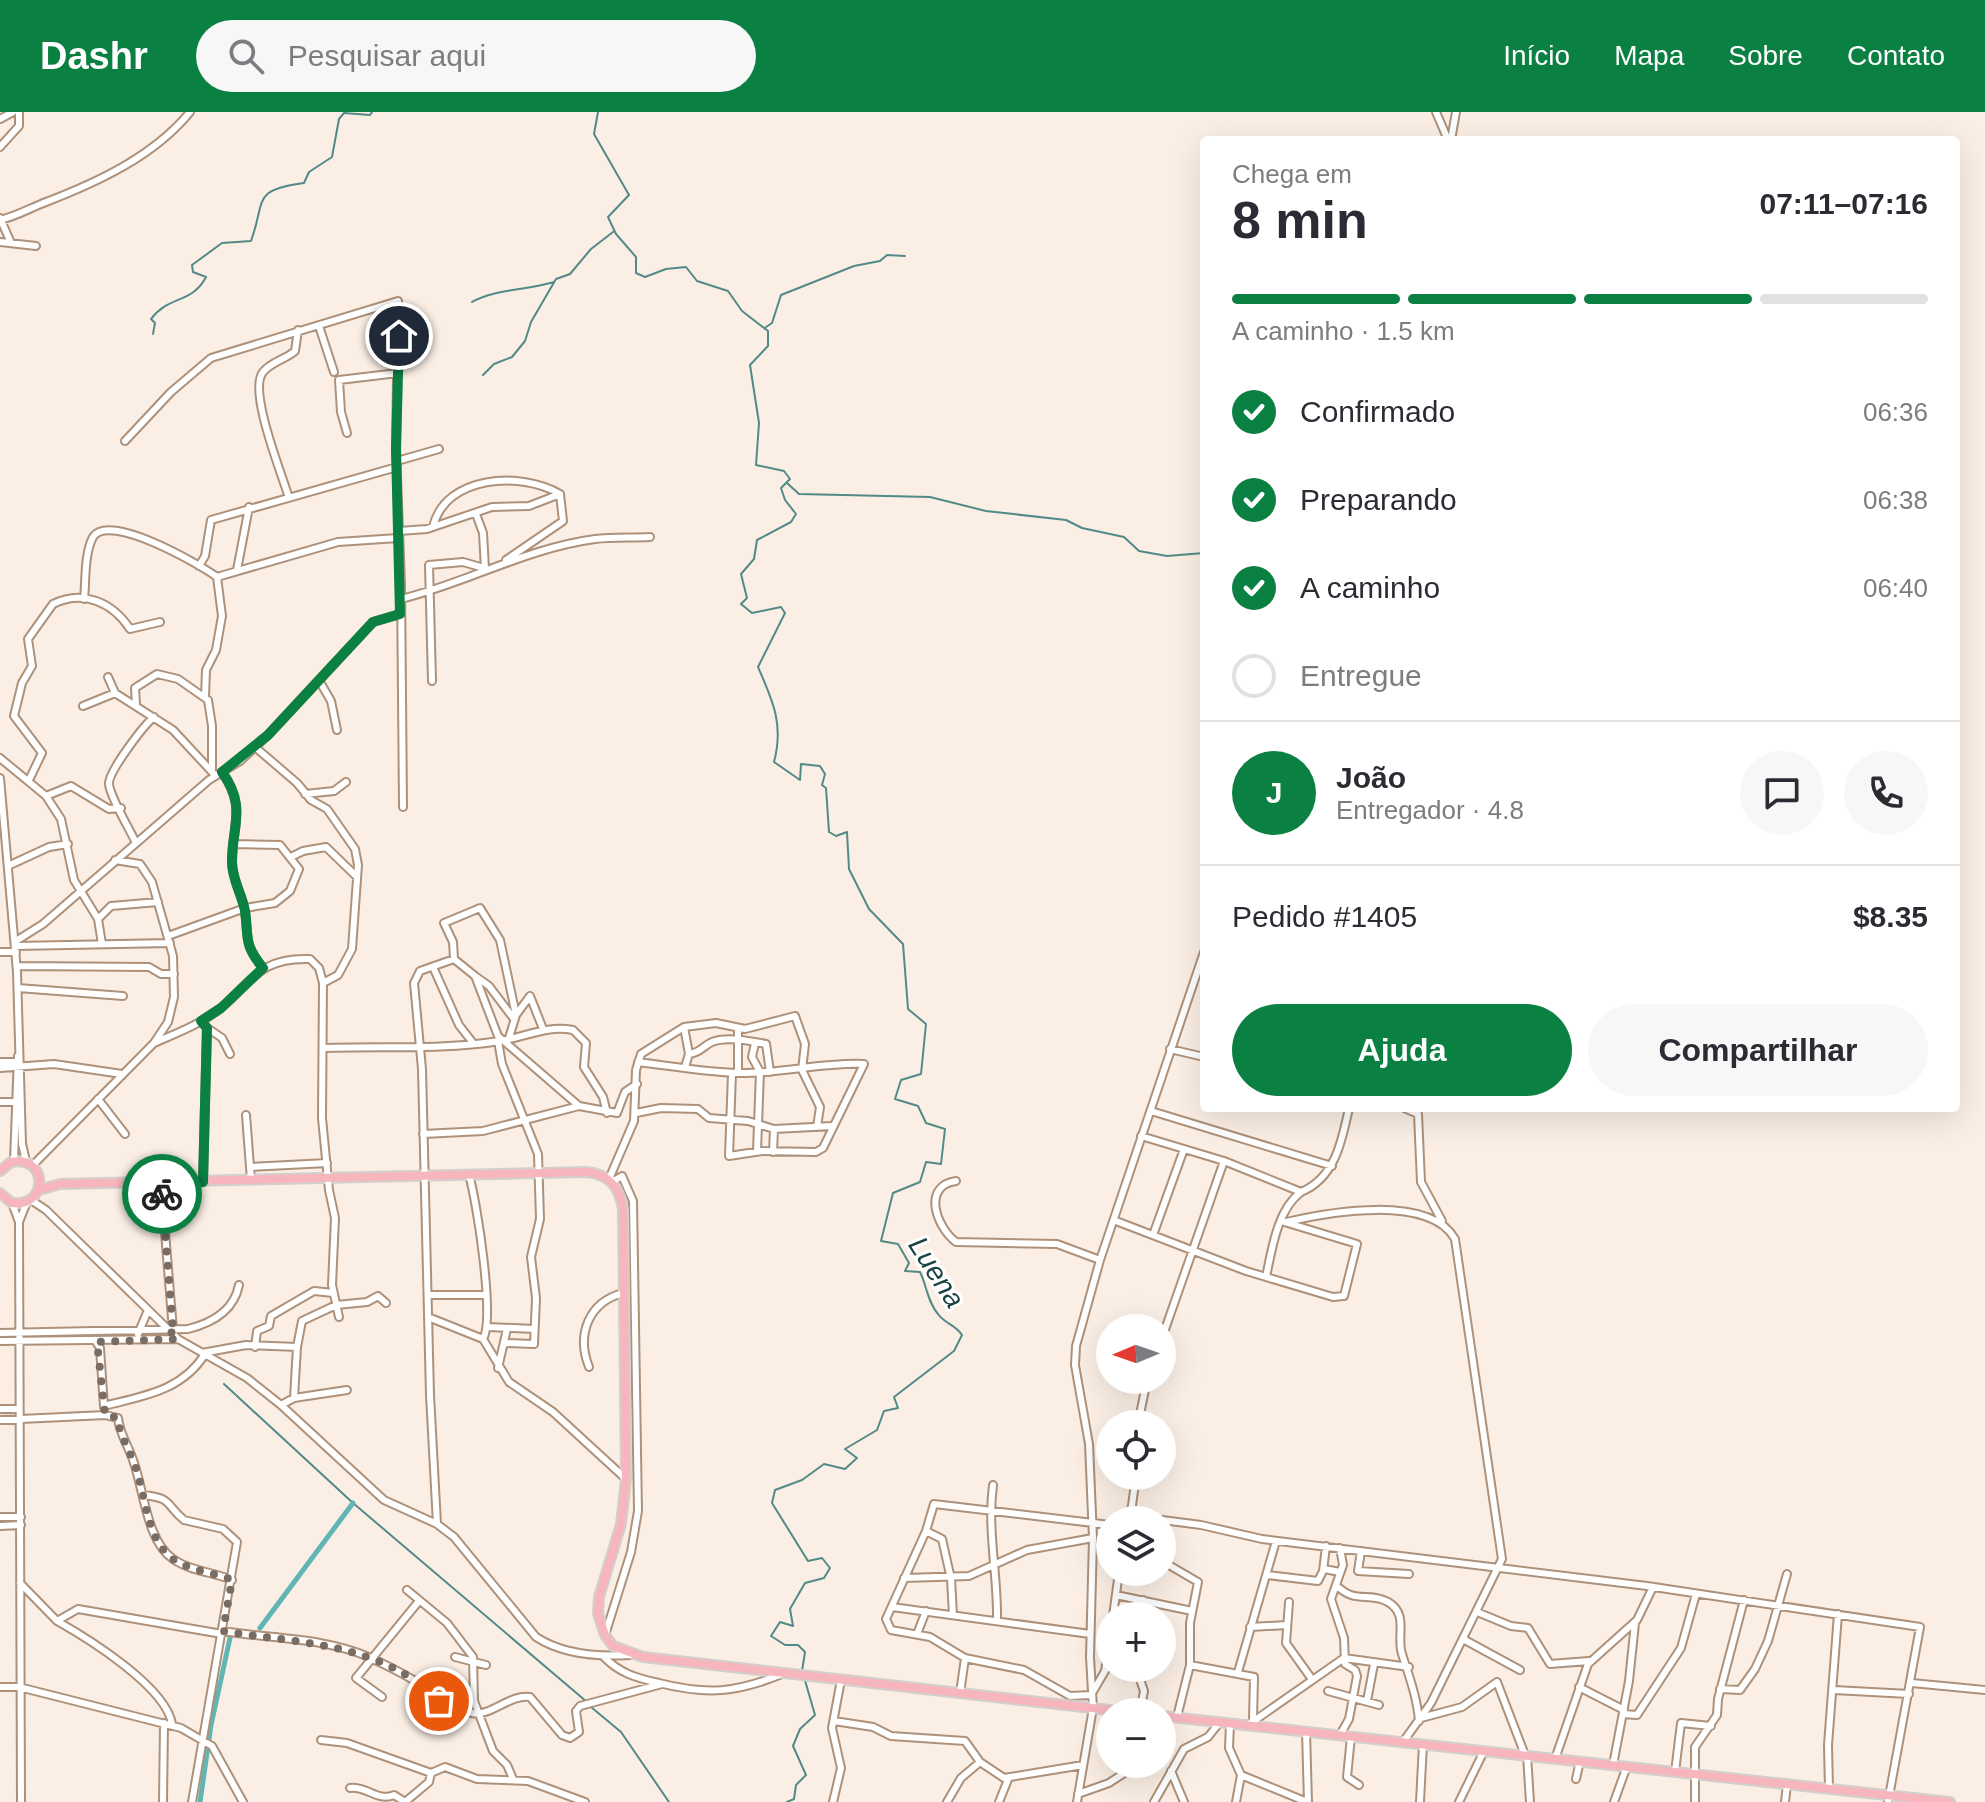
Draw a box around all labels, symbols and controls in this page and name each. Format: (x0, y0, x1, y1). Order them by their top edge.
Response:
search box (196, 20, 756, 92)
icon: search (224, 34, 268, 78)
text: Dashr (40, 35, 148, 77)
text: Pesquisar aqui (288, 39, 486, 72)
text: Início (1503, 40, 1570, 71)
text: Mapa (1614, 40, 1684, 71)
text: Sobre (1728, 40, 1803, 71)
text: Contato (1847, 40, 1945, 71)
text: Chega em (1232, 159, 1352, 189)
text: 07:11–07:16 (1760, 187, 1928, 220)
text: 8 min (1232, 191, 1368, 249)
pin (365, 302, 433, 370)
icon: home (377, 314, 421, 358)
text: A caminho · 1.5 km (1232, 316, 1455, 346)
icon: check (1232, 390, 1276, 434)
text: Confirmado (1300, 395, 1455, 428)
text: 06:36 (1863, 397, 1928, 427)
icon: check (1232, 478, 1276, 522)
text: Preparando (1300, 483, 1457, 516)
text: 06:38 (1863, 485, 1928, 515)
icon: check (1232, 566, 1276, 610)
text: A caminho (1300, 571, 1440, 604)
text: 06:40 (1863, 573, 1928, 603)
text: Entregue (1300, 659, 1422, 692)
button: chat (1740, 751, 1824, 835)
button: phone (1844, 751, 1928, 835)
text: João (1336, 761, 1406, 794)
text: J (1266, 776, 1282, 809)
text: Entregador · 4.8 (1336, 795, 1524, 825)
text: Pedido #1405 (1232, 900, 1417, 933)
text: $8.35 (1853, 900, 1928, 933)
button: Ajuda (1232, 1004, 1572, 1096)
button: Compartilhar (1588, 1004, 1928, 1096)
courier (122, 1154, 202, 1234)
icon: bike (140, 1172, 184, 1216)
water label: Luena (902, 1231, 971, 1313)
north arrow (1096, 1314, 1176, 1394)
map controls (1096, 1314, 1176, 1778)
button: locate (1096, 1410, 1176, 1490)
button: layers (1096, 1506, 1176, 1586)
button: + (1096, 1602, 1176, 1682)
pin (405, 1667, 473, 1735)
icon: bag (417, 1679, 461, 1723)
button: − (1096, 1698, 1176, 1778)

